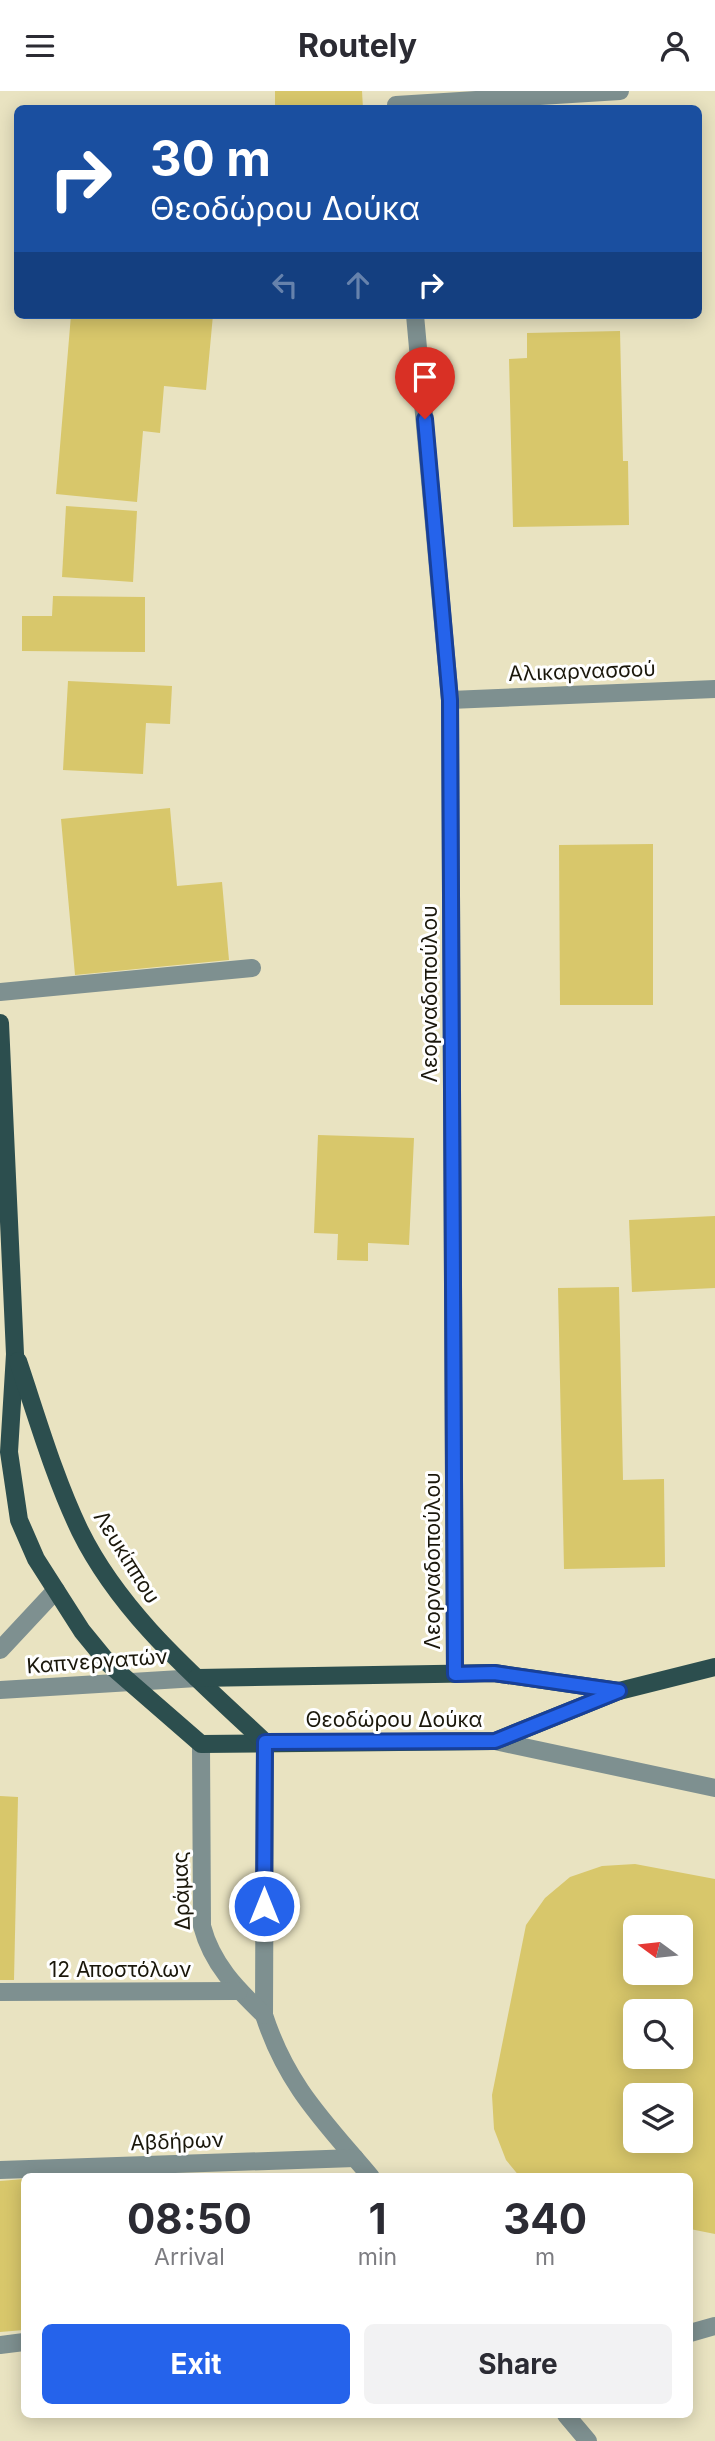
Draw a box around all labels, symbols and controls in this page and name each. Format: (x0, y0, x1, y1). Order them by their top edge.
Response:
text: Routely (298, 26, 417, 65)
icon: menu (21, 27, 59, 65)
icon: person (656, 27, 694, 65)
text: 30 m (150, 129, 271, 188)
icon: right (35, 133, 126, 224)
text: Θεοδώρου Δούκα (150, 189, 420, 228)
icon: left (266, 266, 304, 304)
icon: ahead (339, 266, 377, 304)
icon: right (412, 266, 450, 304)
pin (395, 347, 455, 419)
icon: arrive (406, 358, 444, 396)
street label: Αλικαρνασσού (508, 656, 656, 686)
street label: Λεορναδοπούλου (417, 905, 442, 1083)
street label: Λεορναδοπούλου (420, 1472, 445, 1650)
street label: Λευκίππου (89, 1506, 165, 1608)
street label: Καπνεργατών (26, 1644, 168, 1678)
street label: Θεοδώρου Δούκα (305, 1707, 483, 1732)
street label: Δράμας (167, 1851, 195, 1931)
position arrow (227, 1869, 301, 1943)
north arrow (623, 1915, 693, 1985)
map controls (623, 1915, 693, 2153)
street label: 12 Αποστόλων (49, 1957, 191, 1982)
button: search (623, 1999, 693, 2069)
button: layers (623, 2083, 693, 2153)
street label: Αβδήρων (130, 2127, 224, 2155)
text: 08:50 (127, 2193, 252, 2244)
text: 1 (368, 2193, 387, 2244)
text: 340 (503, 2193, 587, 2244)
text: Arrival (154, 2243, 225, 2271)
text: min (358, 2243, 397, 2271)
text: m (535, 2243, 555, 2271)
button: Exit (42, 2324, 350, 2404)
button: Share (364, 2324, 672, 2404)

